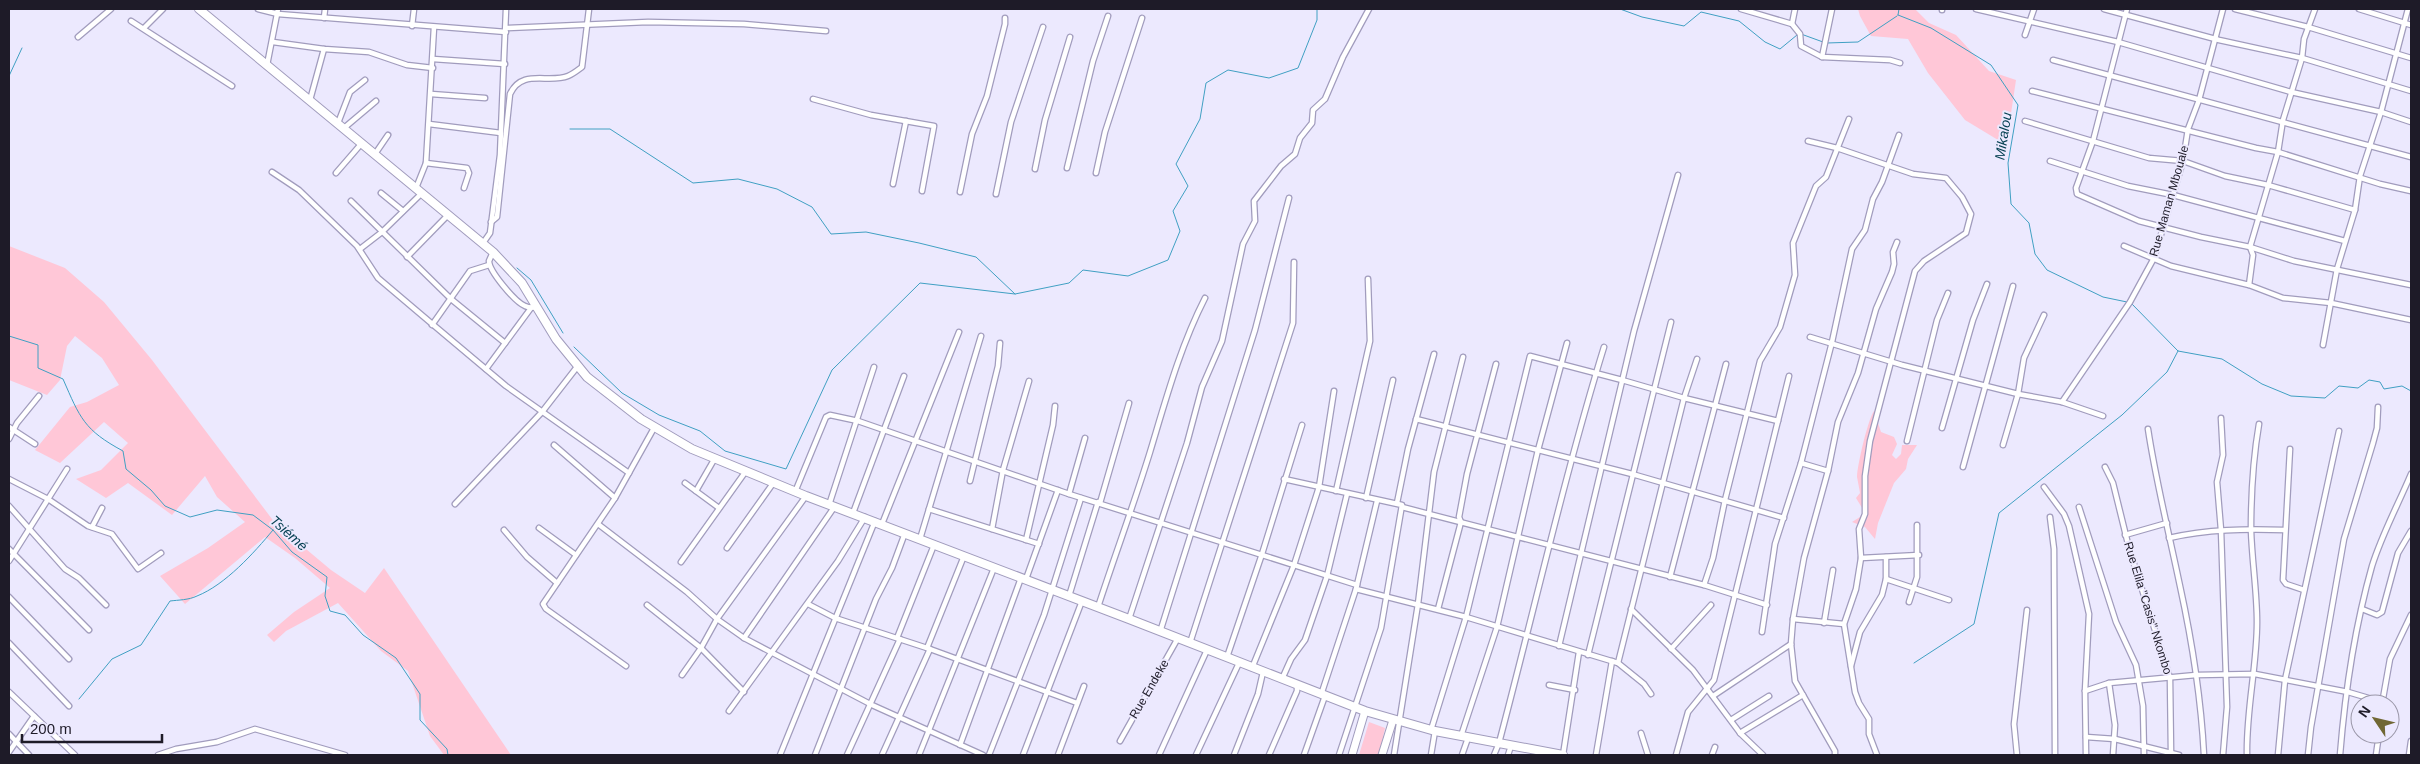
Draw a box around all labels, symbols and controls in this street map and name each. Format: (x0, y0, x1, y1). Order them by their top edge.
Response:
water label: Mikalou (1991, 111, 2015, 161)
street label: Rue Maman Mbouale (2146, 144, 2192, 258)
water label: Tsiémé (267, 512, 311, 554)
street label: Rue Elila "Casis" Nkombo (2121, 540, 2175, 676)
street label: Rue Endeke (1126, 657, 1172, 721)
north arrow (2350, 694, 2400, 744)
text: N (2355, 703, 2374, 720)
scale bar (22, 712, 162, 744)
text: 200 m (30, 720, 72, 737)

